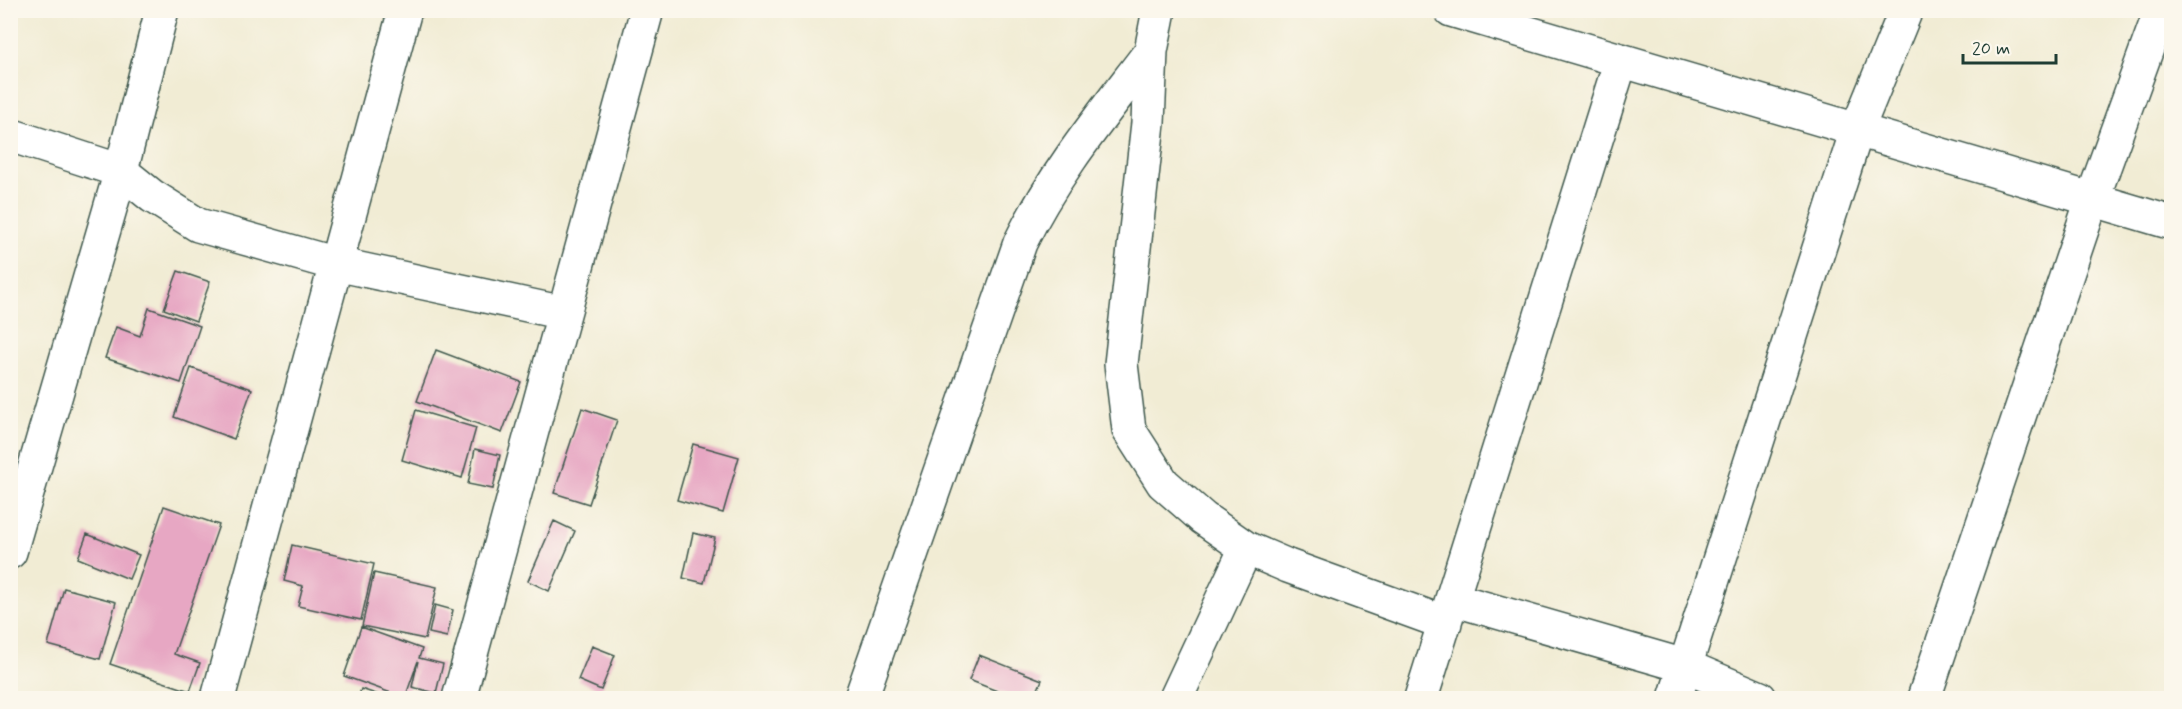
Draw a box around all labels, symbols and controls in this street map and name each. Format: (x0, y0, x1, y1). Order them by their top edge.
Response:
scale bar (1963, 27, 2056, 65)
text: 20 m (1972, 37, 2010, 61)

